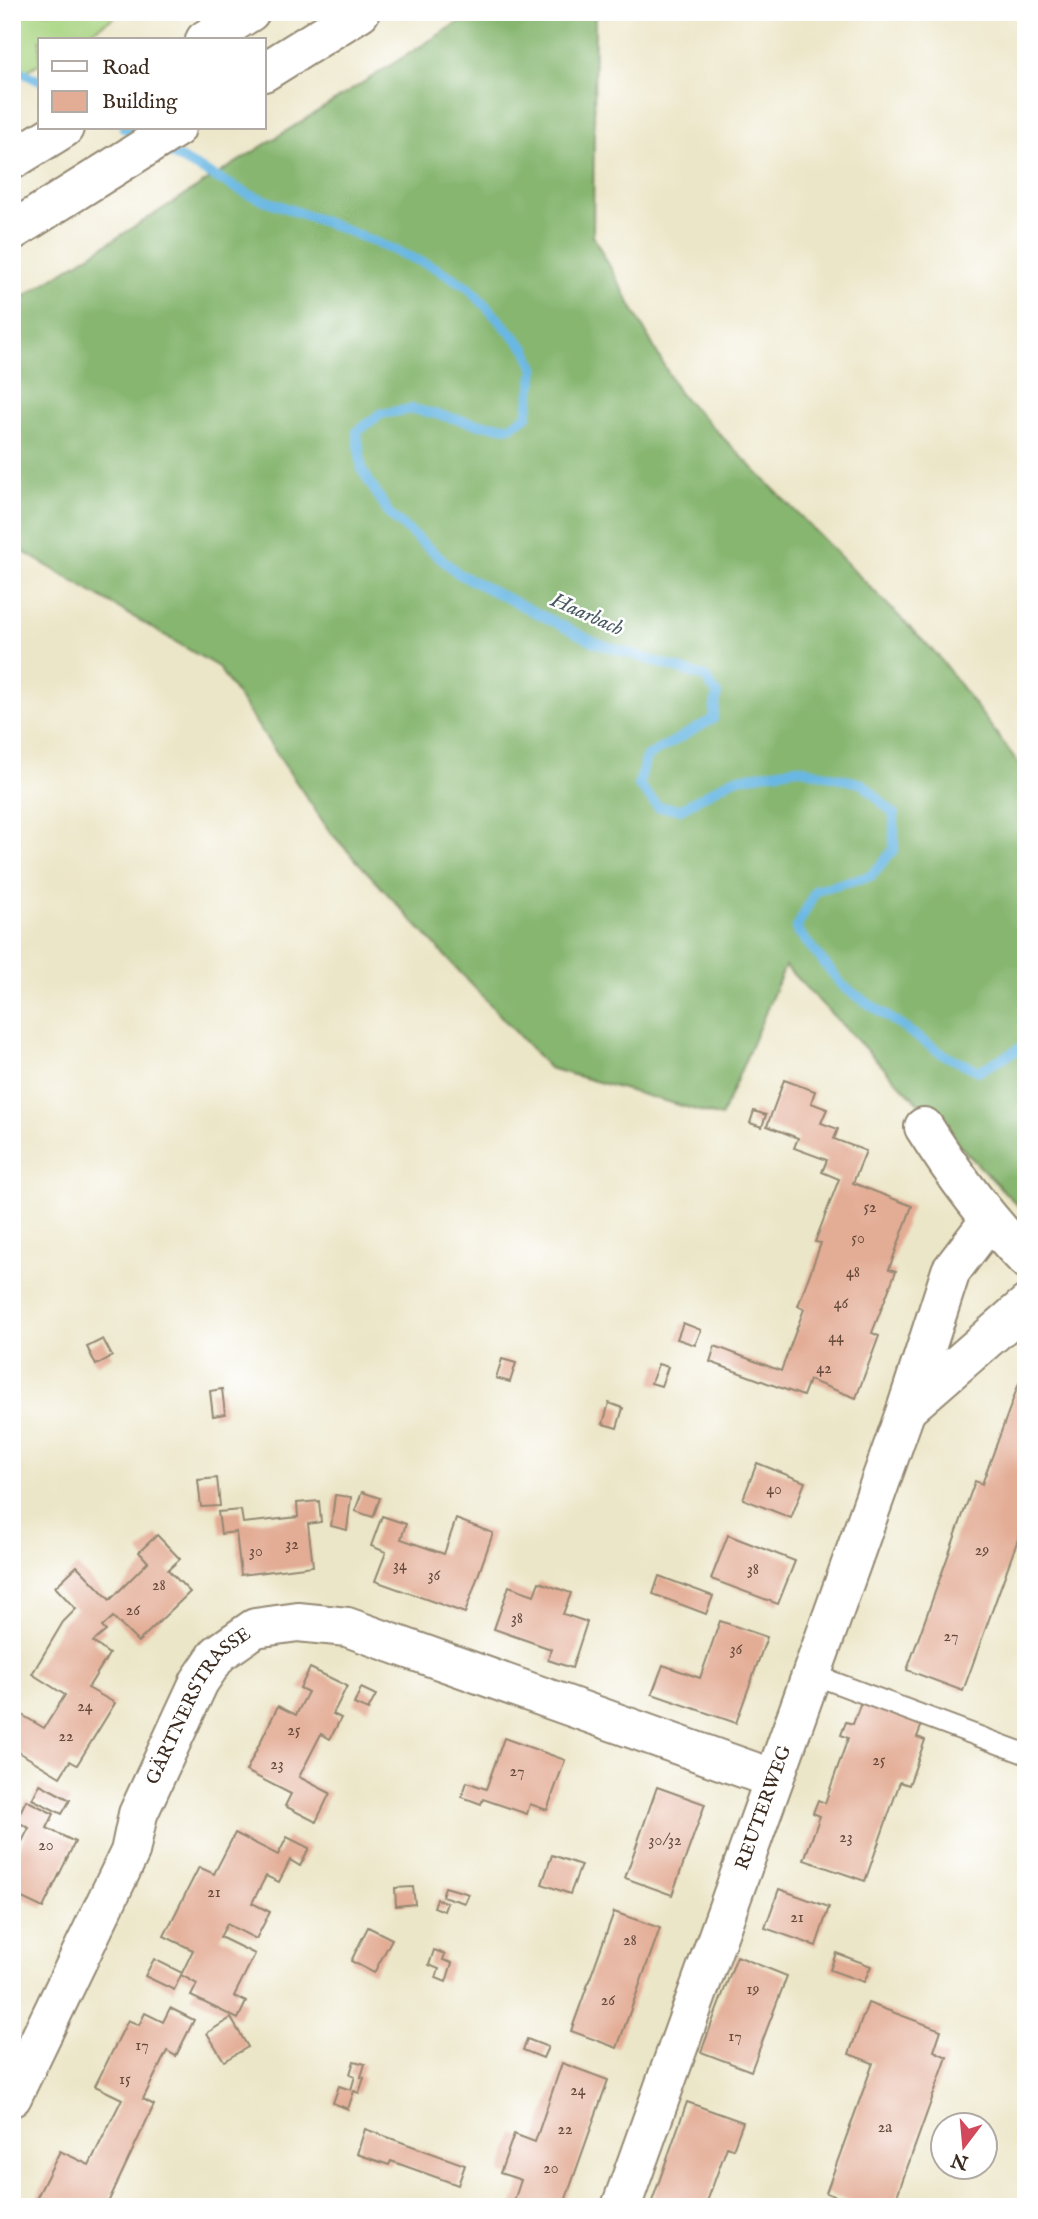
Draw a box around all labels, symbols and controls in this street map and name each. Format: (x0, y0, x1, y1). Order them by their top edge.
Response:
legend (38, 38, 266, 130)
text: Road (102, 55, 150, 82)
text: Building (102, 89, 178, 116)
water label: Haarbach (546, 587, 628, 643)
house number: 52 (863, 1198, 877, 1218)
house number: 50 (851, 1229, 865, 1249)
house number: 48 (846, 1263, 860, 1283)
house number: 46 (834, 1294, 849, 1314)
house number: 44 (828, 1328, 844, 1348)
house number: 42 (816, 1359, 832, 1379)
house number: 40 (766, 1480, 782, 1500)
house number: 32 (285, 1535, 299, 1555)
house number: 29 (975, 1541, 989, 1561)
house number: 30 (249, 1542, 263, 1562)
house number: 34 (393, 1556, 407, 1576)
house number: 38 (747, 1560, 759, 1580)
house number: 36 (428, 1566, 441, 1586)
house number: 28 (152, 1576, 166, 1596)
house number: 26 (126, 1601, 140, 1621)
house number: 38 (511, 1609, 523, 1629)
street label: GÄRTNERSTRASSE (141, 1622, 256, 1789)
house number: 27 (944, 1627, 958, 1647)
house number: 36 (730, 1640, 743, 1660)
house number: 24 (77, 1697, 93, 1717)
house number: 25 (287, 1721, 301, 1741)
house number: 22 (58, 1727, 74, 1747)
street label: REUTERWEG (730, 1742, 797, 1873)
house number: 25 (872, 1751, 886, 1771)
house number: 23 (270, 1755, 284, 1775)
house number: 27 (510, 1762, 524, 1782)
house number: 23 (839, 1828, 853, 1848)
house number: 30/32 (649, 1831, 681, 1851)
house number: 20 (38, 1836, 54, 1856)
house number: 21 (207, 1883, 221, 1903)
house number: 21 (790, 1908, 804, 1928)
house number: 28 (623, 1931, 637, 1951)
house number: 19 (747, 1980, 759, 2000)
house number: 26 (601, 1991, 615, 2011)
house number: 17 (728, 2027, 742, 2047)
house number: 17 (135, 2036, 149, 2056)
house number: 15 (119, 2070, 131, 2090)
house number: 24 (570, 2081, 586, 2101)
north arrow (930, 2110, 1000, 2180)
house number: 2a (878, 2118, 892, 2138)
house number: 22 (557, 2120, 573, 2140)
text: N (948, 2146, 972, 2174)
house number: 20 (543, 2159, 559, 2179)

